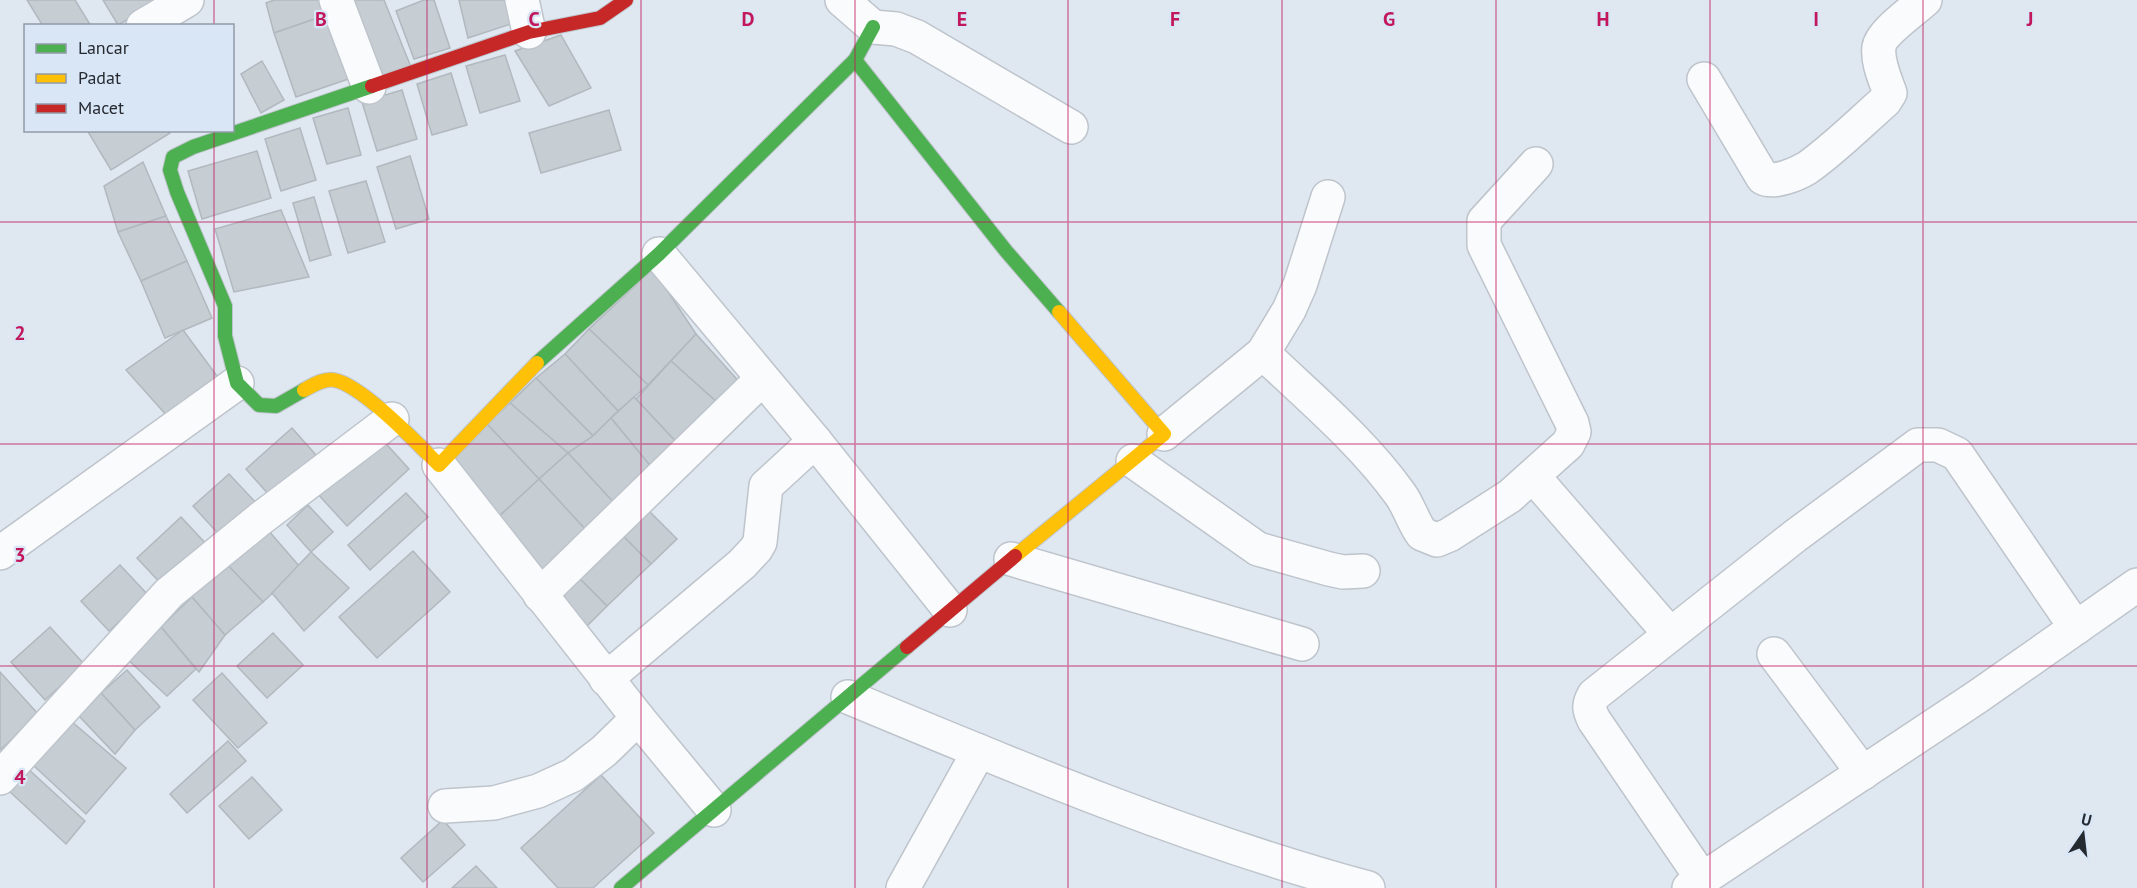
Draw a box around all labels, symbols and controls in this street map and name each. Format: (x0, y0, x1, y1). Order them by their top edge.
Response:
text: B (315, 6, 327, 32)
text: C (528, 6, 540, 32)
text: D (742, 6, 755, 32)
text: E (957, 6, 967, 32)
text: F (1170, 6, 1180, 32)
text: G (1383, 6, 1395, 32)
text: H (1596, 6, 1610, 32)
text: I (1813, 6, 1819, 32)
text: J (2026, 6, 2033, 32)
legend (24, 24, 234, 132)
text: Lancar (78, 36, 129, 59)
text: Padat (78, 66, 121, 89)
text: Macet (78, 96, 124, 119)
text: 2 (14, 320, 26, 346)
text: 3 (14, 542, 26, 568)
text: 4 (14, 764, 26, 790)
north arrow (2053, 804, 2113, 864)
text: U (2079, 809, 2094, 830)

